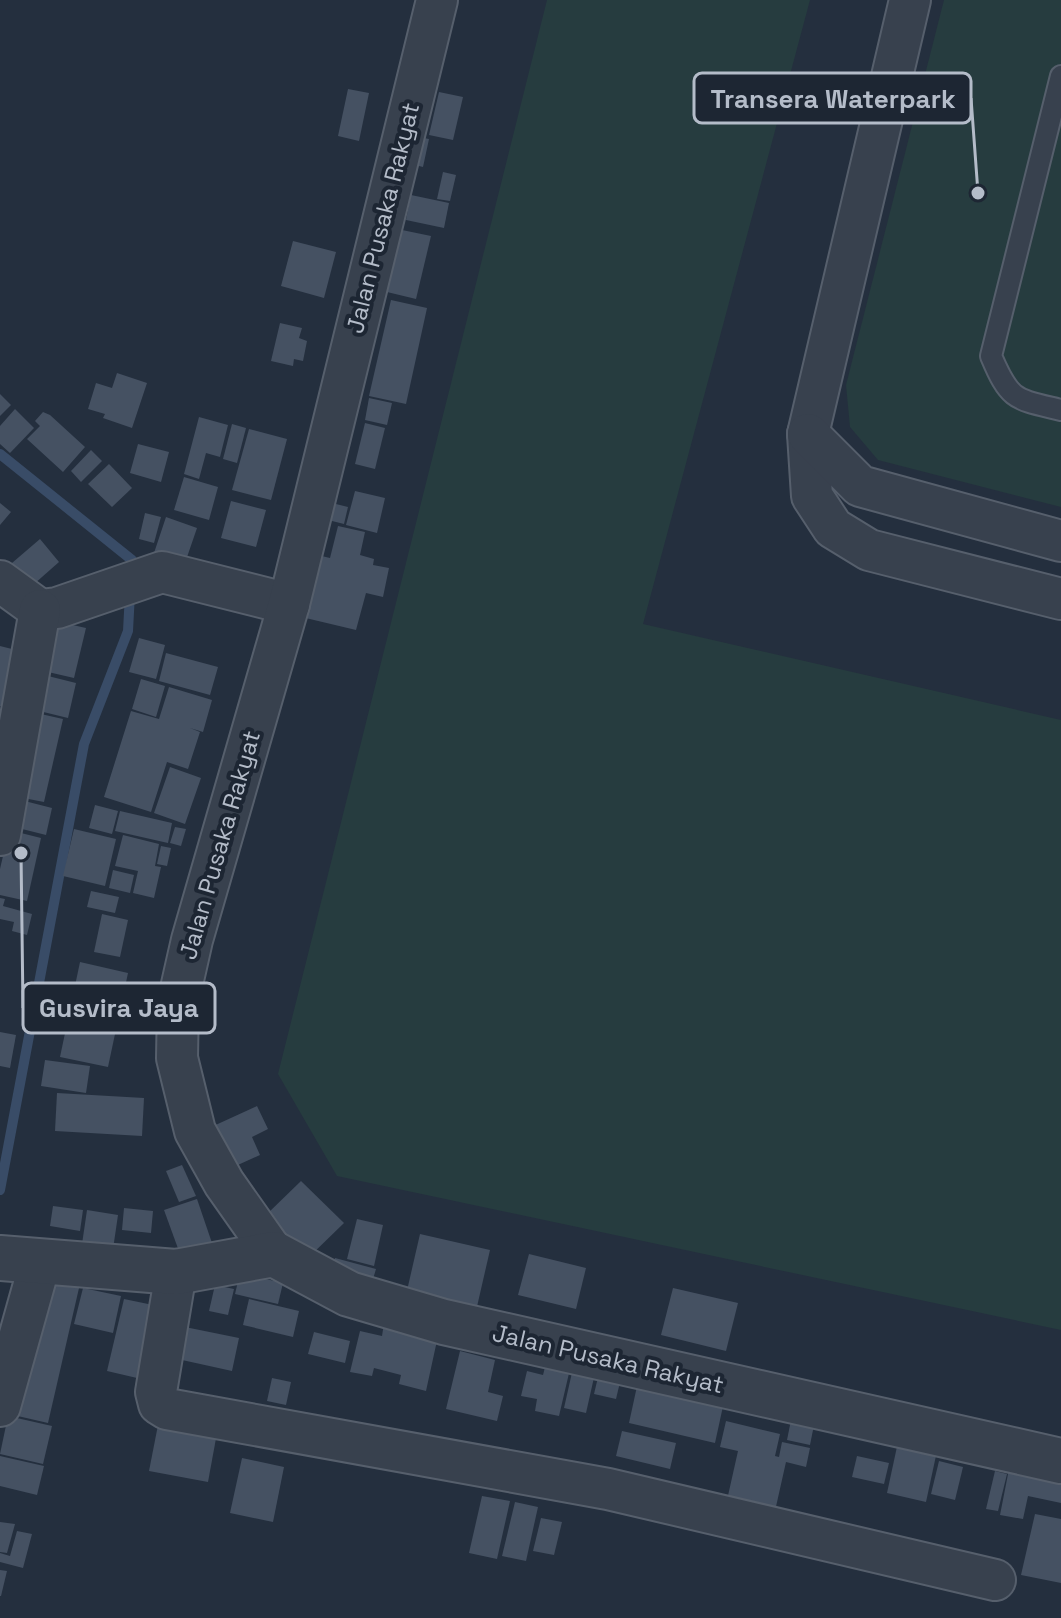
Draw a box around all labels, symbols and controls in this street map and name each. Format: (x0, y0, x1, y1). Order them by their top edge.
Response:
callout: Transera Waterpark (694, 73, 971, 123)
text: Transera Waterpark (710, 82, 956, 116)
street label: Jalan Pusaka Rakyat (339, 99, 426, 336)
street label: Jalan Pusaka Rakyat (172, 727, 267, 963)
callout: Gusvira Jaya (23, 983, 215, 1033)
text: Gusvira Jaya (39, 991, 199, 1025)
street label: Jalan Pusaka Rakyat (489, 1317, 727, 1400)

